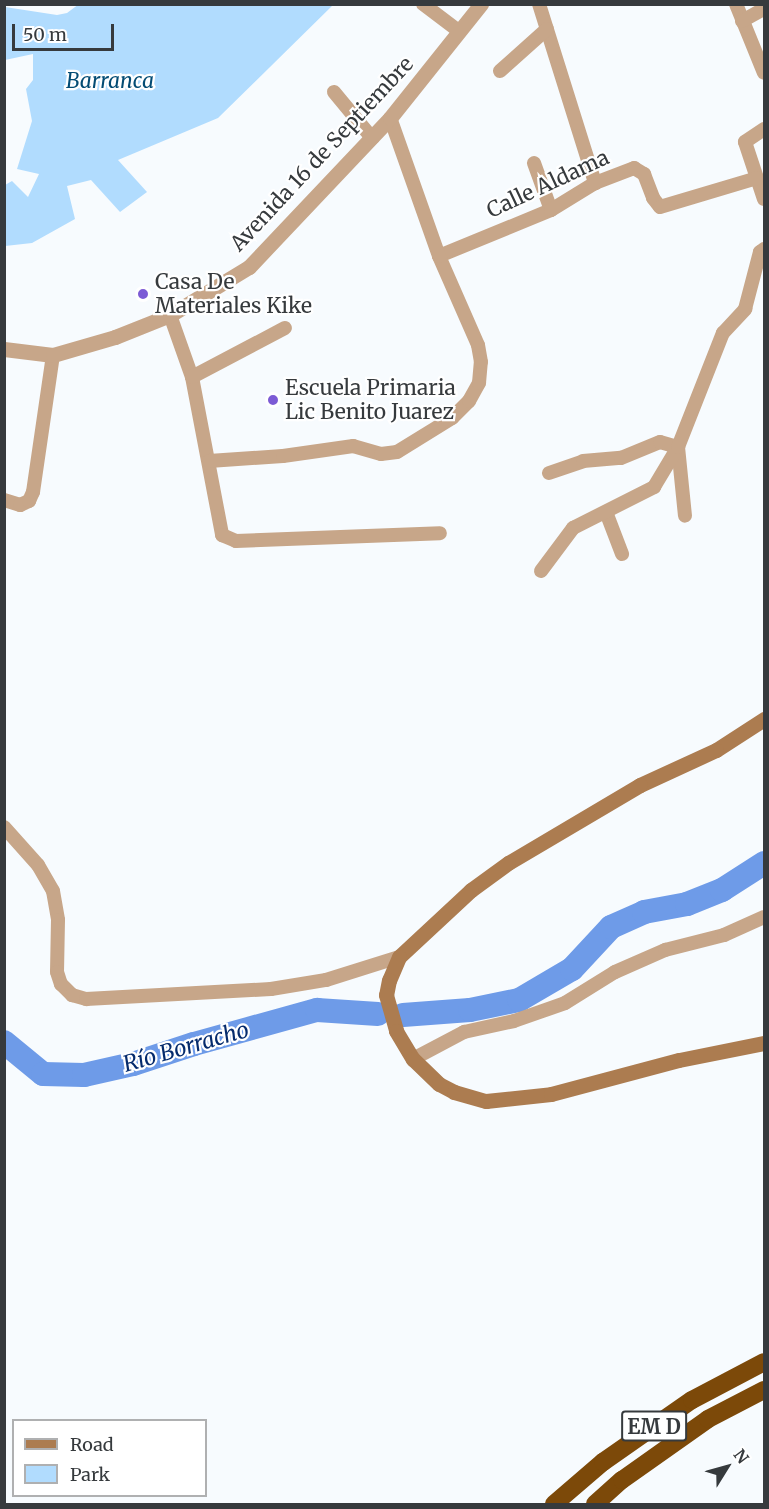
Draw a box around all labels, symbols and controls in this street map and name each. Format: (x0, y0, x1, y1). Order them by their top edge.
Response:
scale bar (15, 12, 117, 50)
text: 50 m (23, 23, 67, 46)
street label: Avenida 16 de Septiembre (225, 52, 419, 256)
park label: Barranca (66, 68, 154, 94)
street label: Calle Aldama (483, 145, 613, 223)
place label: Casa De Materiales Kike (155, 269, 312, 319)
marker: Casa De Materiales Kike (136, 287, 150, 301)
place label: Escuela Primaria Lic Benito Juarez (285, 375, 456, 425)
marker: Escuela Primaria Lic Benito Juarez (266, 393, 280, 407)
water label: Río Borracho (120, 1016, 252, 1078)
road number: EM D (621, 1409, 687, 1443)
legend (12, 1419, 207, 1497)
text: Road (70, 1433, 114, 1456)
north arrow (697, 1437, 757, 1497)
text: N (730, 1445, 753, 1467)
text: Park (70, 1463, 110, 1486)

